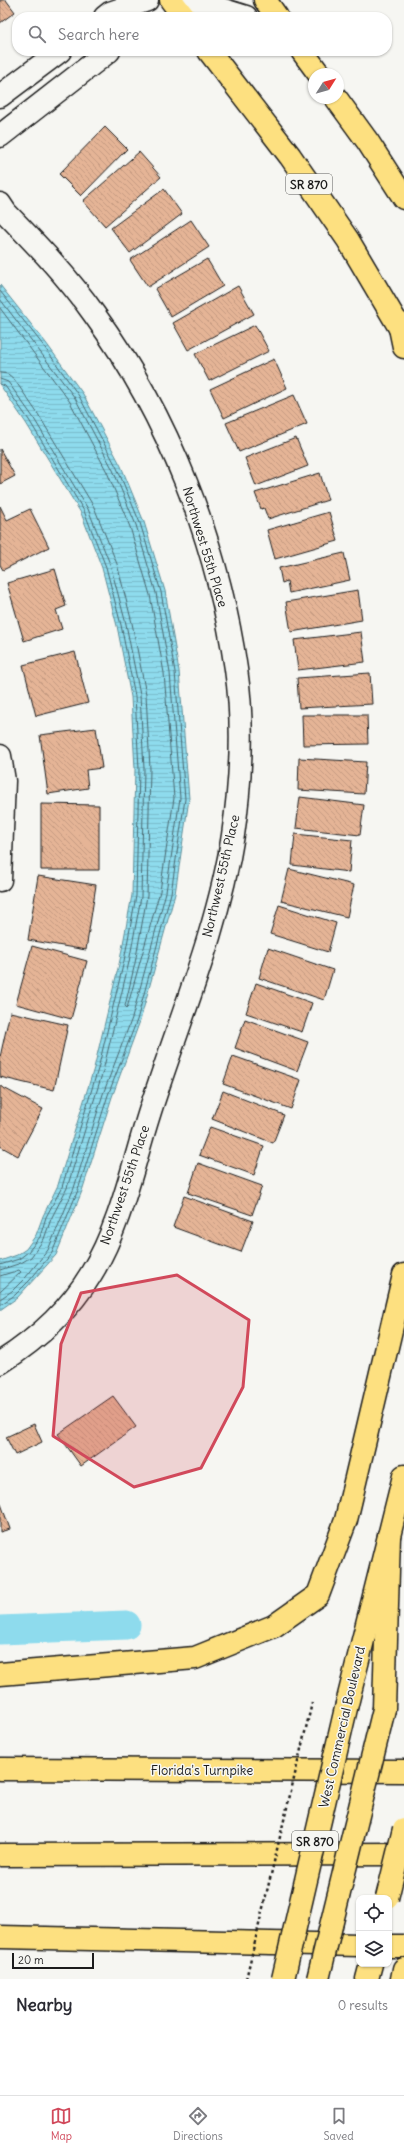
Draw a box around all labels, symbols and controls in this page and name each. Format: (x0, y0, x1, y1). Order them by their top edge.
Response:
search box (12, 12, 392, 56)
icon: search (26, 23, 48, 45)
text: Search here (58, 25, 139, 44)
north arrow (308, 68, 344, 104)
road number: SR 870 (286, 174, 332, 194)
street label: Northwest 55th Place (179, 485, 231, 609)
street label: Northwest 55th Place (199, 813, 243, 939)
street label: Northwest 55th Place (97, 1123, 153, 1247)
street label: West Commercial Boulevard (315, 1644, 369, 1809)
street label: Florida's Turnpike (151, 1762, 253, 1779)
road number: SR 870 (292, 1831, 338, 1851)
map controls (356, 1895, 392, 1967)
button: locate (356, 1895, 392, 1931)
button: layers (356, 1931, 392, 1967)
scale bar (12, 1951, 94, 1970)
text: 20 m (18, 1953, 44, 1967)
text: Nearby (16, 1994, 72, 2016)
text: 0 results (338, 1997, 388, 2014)
tab: Map (50, 2105, 72, 2143)
tab: Directions (173, 2105, 223, 2143)
tab: Saved (323, 2105, 354, 2143)

